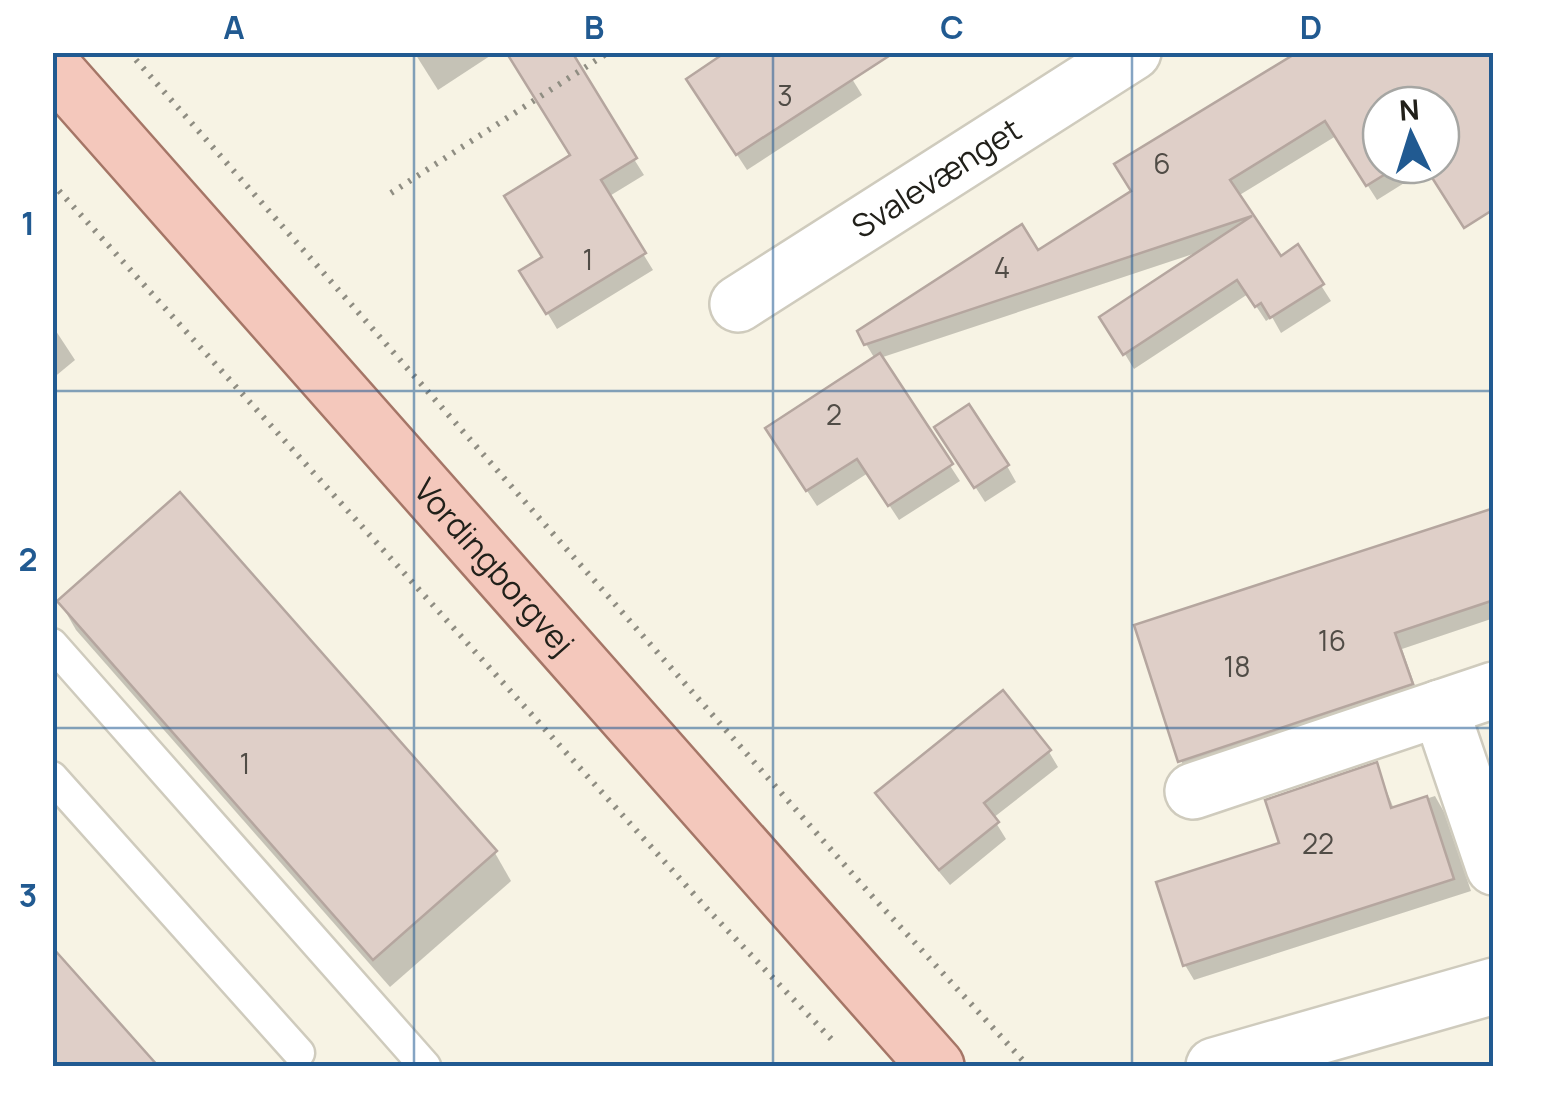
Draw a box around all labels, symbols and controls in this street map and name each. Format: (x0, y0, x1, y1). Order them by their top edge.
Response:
text: A (223, 5, 245, 49)
text: B (584, 5, 604, 49)
text: C (940, 5, 964, 49)
text: D (1300, 5, 1322, 49)
house number: 3 (777, 76, 793, 114)
north arrow (1361, 85, 1461, 185)
text: N (1398, 89, 1421, 129)
street label: Svalevænget (843, 107, 1029, 248)
house number: 6 (1153, 144, 1171, 182)
text: 1 (21, 201, 35, 245)
house number: 1 (583, 240, 593, 278)
house number: 4 (994, 248, 1010, 286)
house number: 2 (826, 395, 842, 433)
street label: Vordingborgvej (404, 469, 584, 664)
text: 2 (18, 537, 38, 581)
house number: 16 (1318, 621, 1346, 659)
house number: 18 (1223, 647, 1251, 685)
house number: 1 (240, 744, 250, 782)
house number: 22 (1302, 824, 1334, 862)
text: 3 (19, 873, 37, 917)

